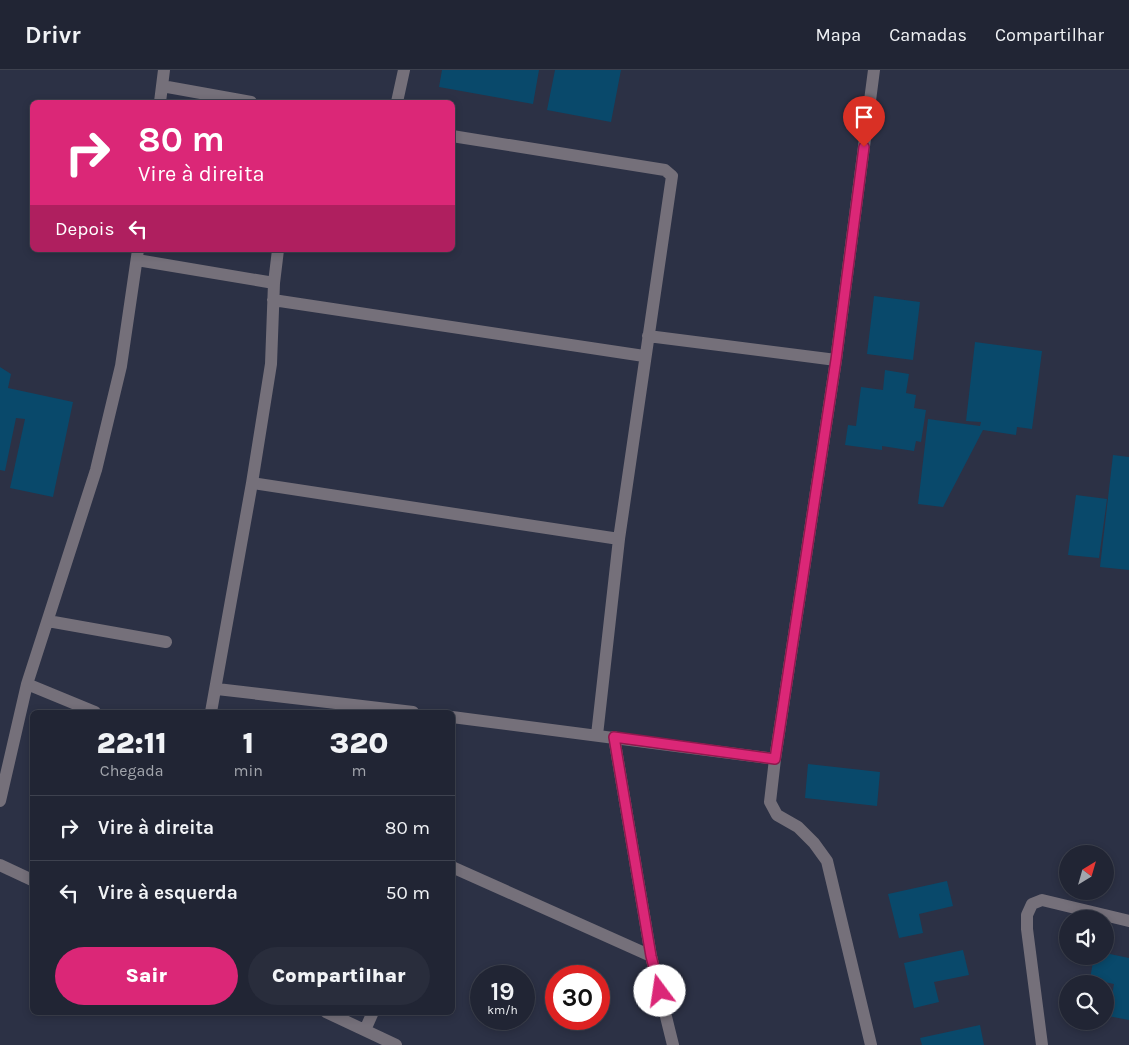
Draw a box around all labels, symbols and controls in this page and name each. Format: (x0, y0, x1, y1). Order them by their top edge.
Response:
text: Drivr (25, 21, 81, 49)
text: Mapa (816, 24, 861, 46)
text: Camadas (889, 24, 967, 46)
text: Compartilhar (995, 24, 1104, 46)
pin (843, 96, 885, 147)
icon: arrive (850, 103, 878, 131)
text: 80 m (138, 119, 225, 160)
icon: right (55, 120, 120, 185)
text: Vire à direita (138, 161, 265, 187)
icon: left (124, 215, 152, 243)
text: Depois (55, 218, 114, 240)
text: 22:11 (97, 725, 167, 761)
text: 1 (242, 725, 254, 761)
text: 320 (330, 725, 388, 761)
text: Chegada (100, 761, 164, 780)
text: min (234, 761, 263, 780)
text: m (351, 761, 366, 780)
icon: right (55, 814, 83, 842)
text: Vire à direita (98, 817, 214, 839)
text: 80 m (385, 817, 430, 839)
north arrow (1059, 845, 1114, 900)
map controls (1059, 845, 1114, 1030)
icon: left (55, 879, 83, 907)
text: Vire à esquerda (98, 882, 238, 904)
text: 50 m (386, 882, 430, 904)
button: sound (1059, 910, 1114, 965)
button: Sair (55, 947, 238, 1005)
button: Compartilhar (248, 947, 430, 1005)
position arrow (633, 964, 685, 1016)
speed limit sign: 30 (545, 965, 610, 1030)
button: search (1059, 975, 1114, 1030)
text: 19 (490, 977, 515, 1006)
text: km/h (487, 1003, 518, 1017)

